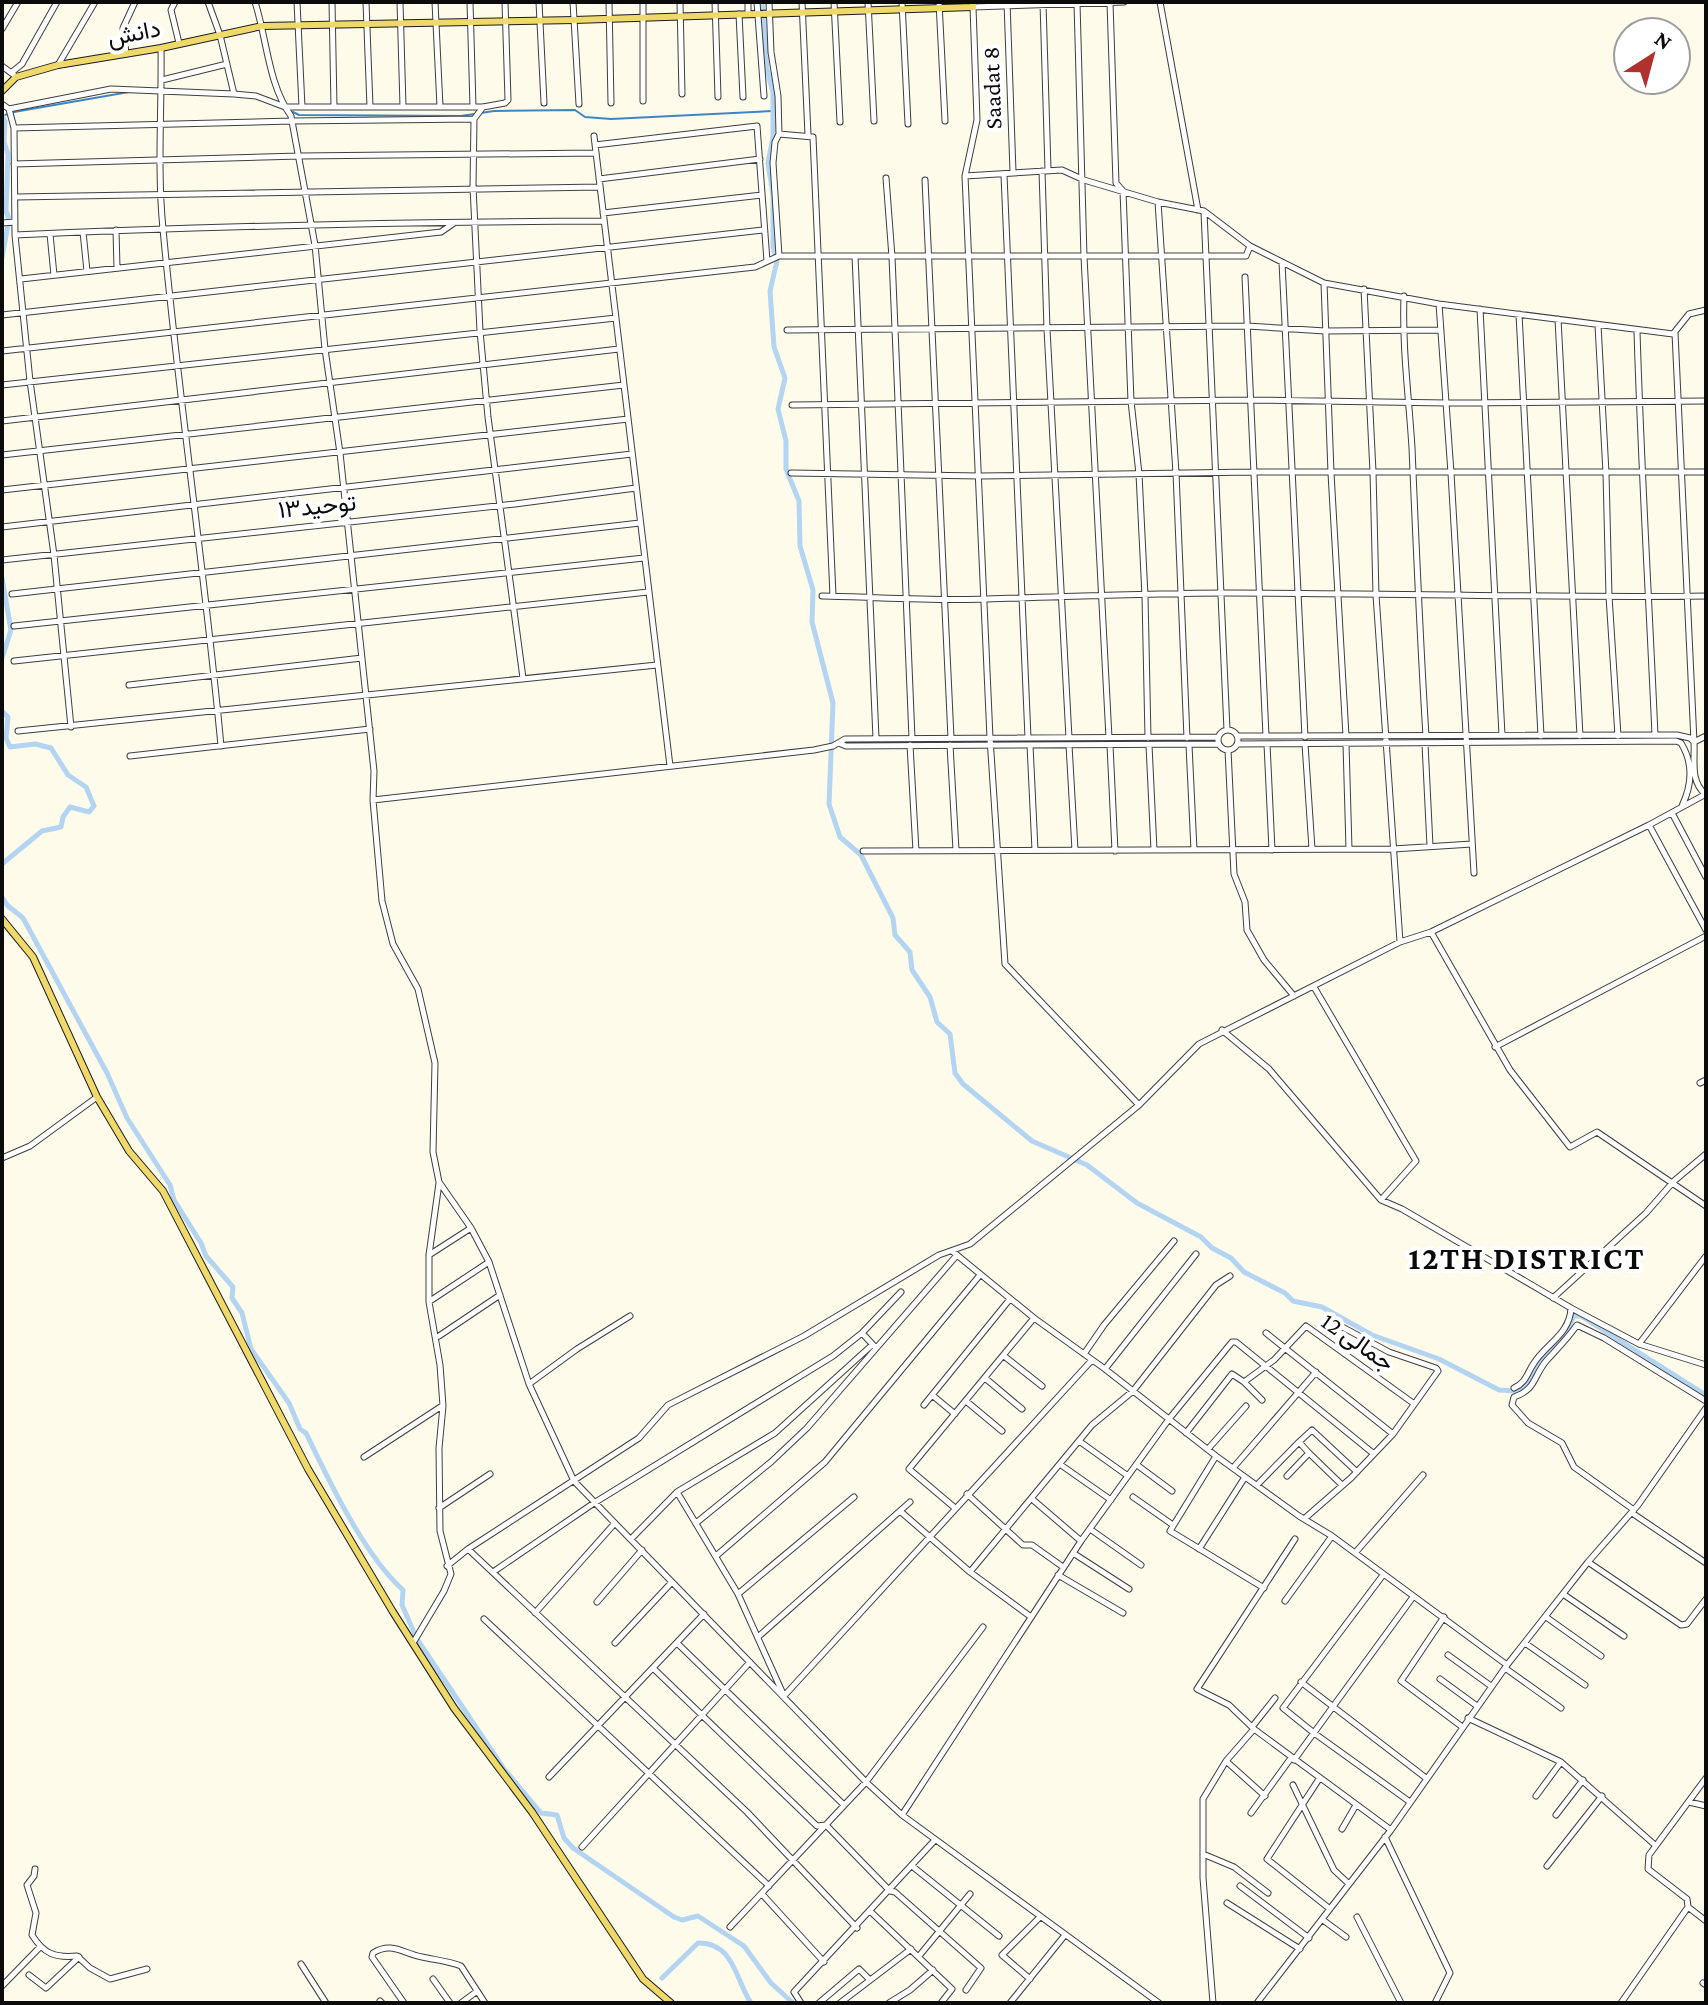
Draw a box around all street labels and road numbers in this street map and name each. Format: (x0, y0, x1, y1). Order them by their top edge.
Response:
street label: دانش (105, 14, 163, 52)
street label: Saadat 8 (977, 46, 1006, 130)
street label: توحید۱۳ (277, 488, 358, 525)
street label: جمالی 12 (1316, 1307, 1400, 1377)

